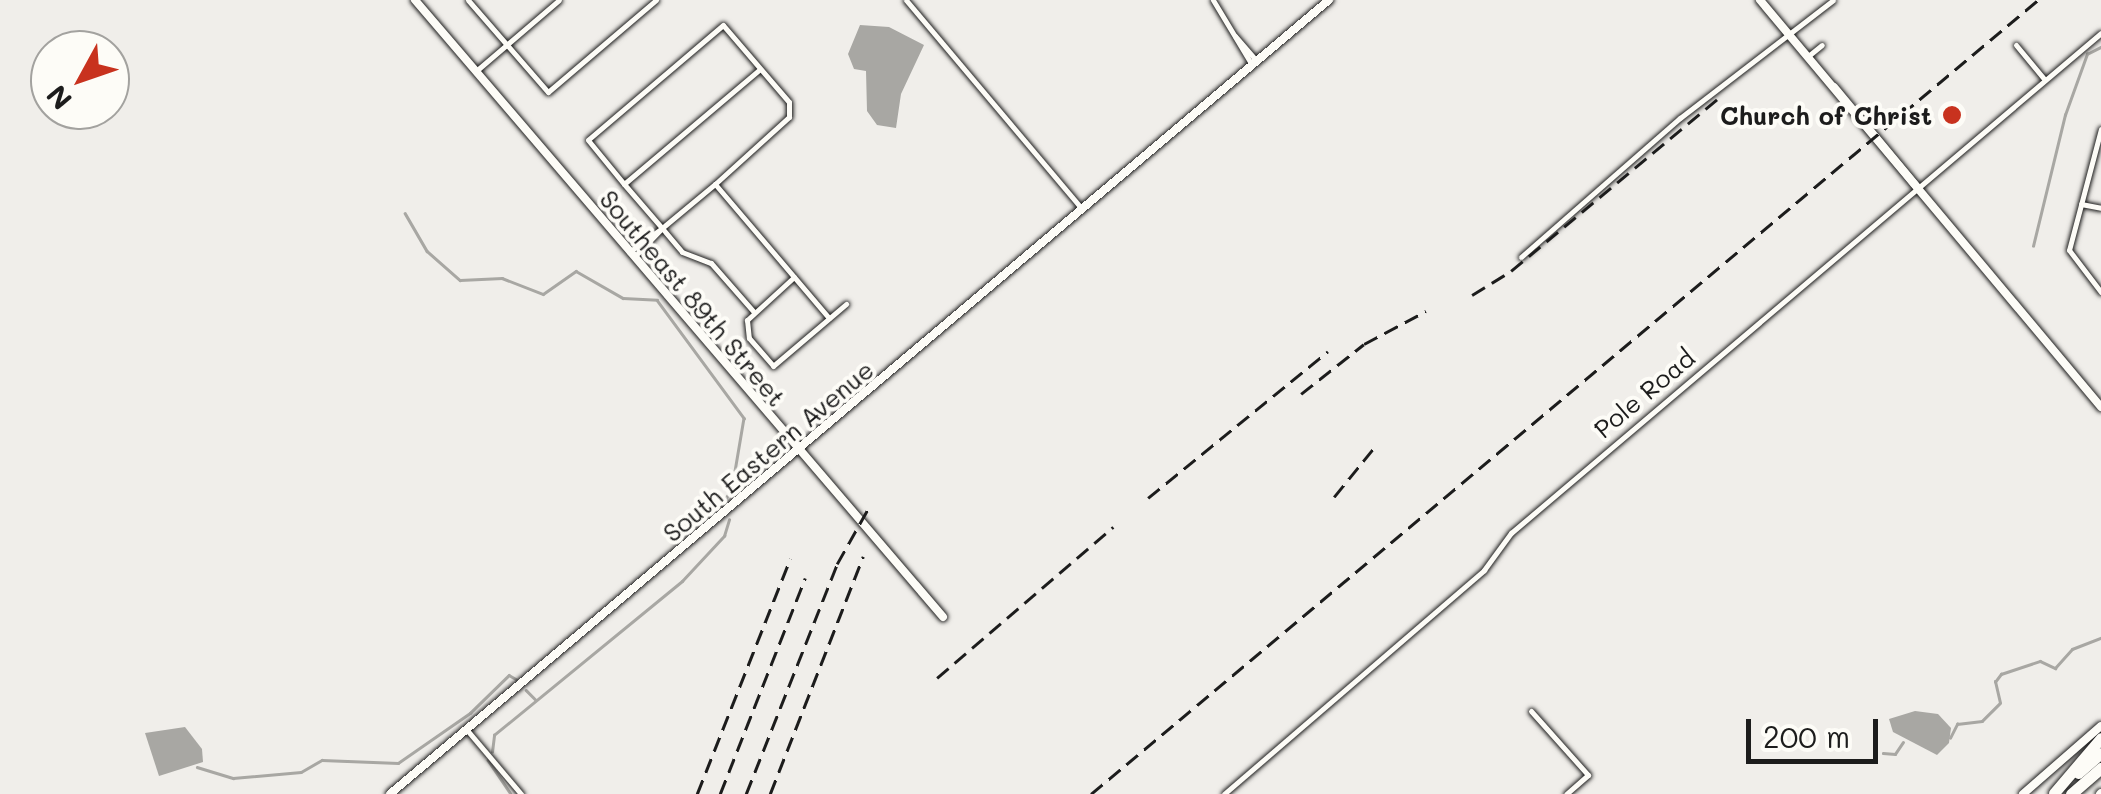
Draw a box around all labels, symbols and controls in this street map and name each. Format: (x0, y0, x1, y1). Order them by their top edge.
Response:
north arrow (30, 30, 130, 130)
text: N (38, 78, 79, 118)
place label: Church of Christ (1720, 100, 1932, 130)
marker: Church of Christ (1941, 104, 1963, 126)
street label: Southeast 89th Street (594, 184, 792, 412)
street label: Pole Road (1588, 342, 1700, 444)
street label: South Eastern Avenue (657, 354, 879, 548)
scale bar (1751, 699, 1884, 761)
text: 200 m (1763, 716, 1850, 756)

